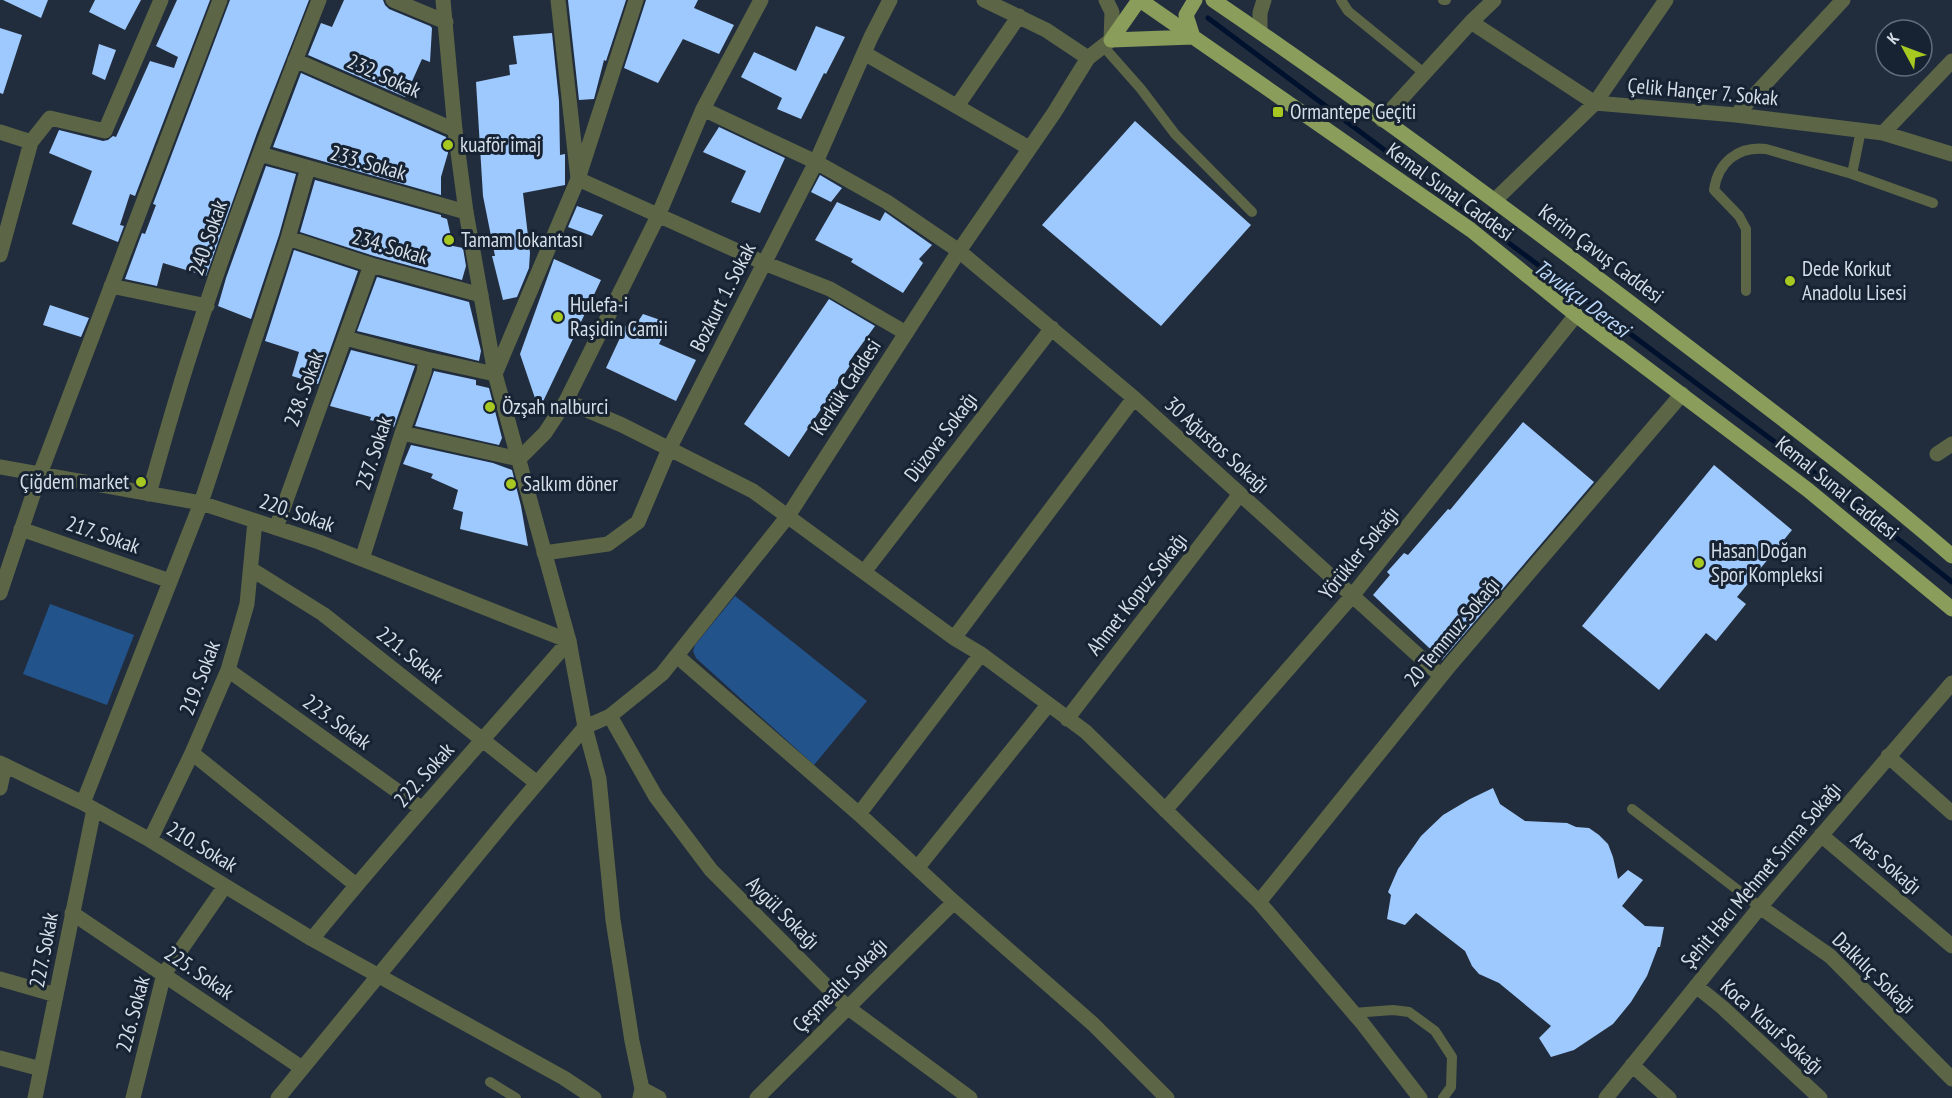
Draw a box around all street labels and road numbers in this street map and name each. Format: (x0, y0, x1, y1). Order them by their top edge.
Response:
street label: 232. Sokak (343, 47, 425, 104)
street label: Çelik Hançer 7. Sokak (1627, 71, 1780, 112)
street label: Kemal Sunal Caddesi (1381, 136, 1519, 247)
street label: 233. Sokak (327, 139, 409, 186)
street label: 240. Sokak (182, 197, 233, 279)
street label: Kerim Çavuş Caddesi (1533, 198, 1669, 309)
street label: 234. Sokak (349, 223, 431, 270)
street label: Bozkurt 1. Sokak (684, 238, 762, 356)
street label: Kerkük Caddesi (804, 333, 887, 440)
street label: 238. Sokak (278, 348, 330, 430)
street label: Düzova Sokağı (898, 386, 983, 487)
street label: 30 Ağustos Sokağı (1159, 390, 1276, 499)
street label: 237. Sokak (349, 413, 398, 493)
street label: Kemal Sunal Caddesi (1770, 430, 1904, 546)
street label: 220. Sokak (256, 487, 338, 538)
street label: Yörükler Sokağı (1313, 500, 1404, 605)
street label: 217. Sokak (63, 509, 144, 560)
street label: Ahmet Kopuz Sokağı (1080, 527, 1193, 660)
street label: 20 Temmuz Sokağı (1398, 571, 1505, 692)
street label: 221. Sokak (371, 620, 449, 689)
street label: 219. Sokak (173, 637, 226, 719)
street label: 223. Sokak (298, 688, 377, 755)
street label: 222. Sokak (388, 737, 460, 813)
street label: Şehit Hacı Mehmet Sırma Sokağı (1675, 776, 1847, 974)
street label: 210. Sokak (162, 815, 243, 878)
street label: Aras Sokağı (1846, 825, 1927, 900)
street label: Aygül Sokağı (741, 870, 826, 955)
street label: 227. Sokak (23, 910, 64, 990)
street label: Dalkılıç Sokağı (1827, 926, 1922, 1019)
street label: Çeşmealtı Sokağı (786, 931, 893, 1038)
street label: 225. Sokak (159, 940, 239, 1006)
street label: 226. Sokak (109, 973, 156, 1055)
street label: Koca Yusuf Sokağı (1715, 973, 1830, 1080)

